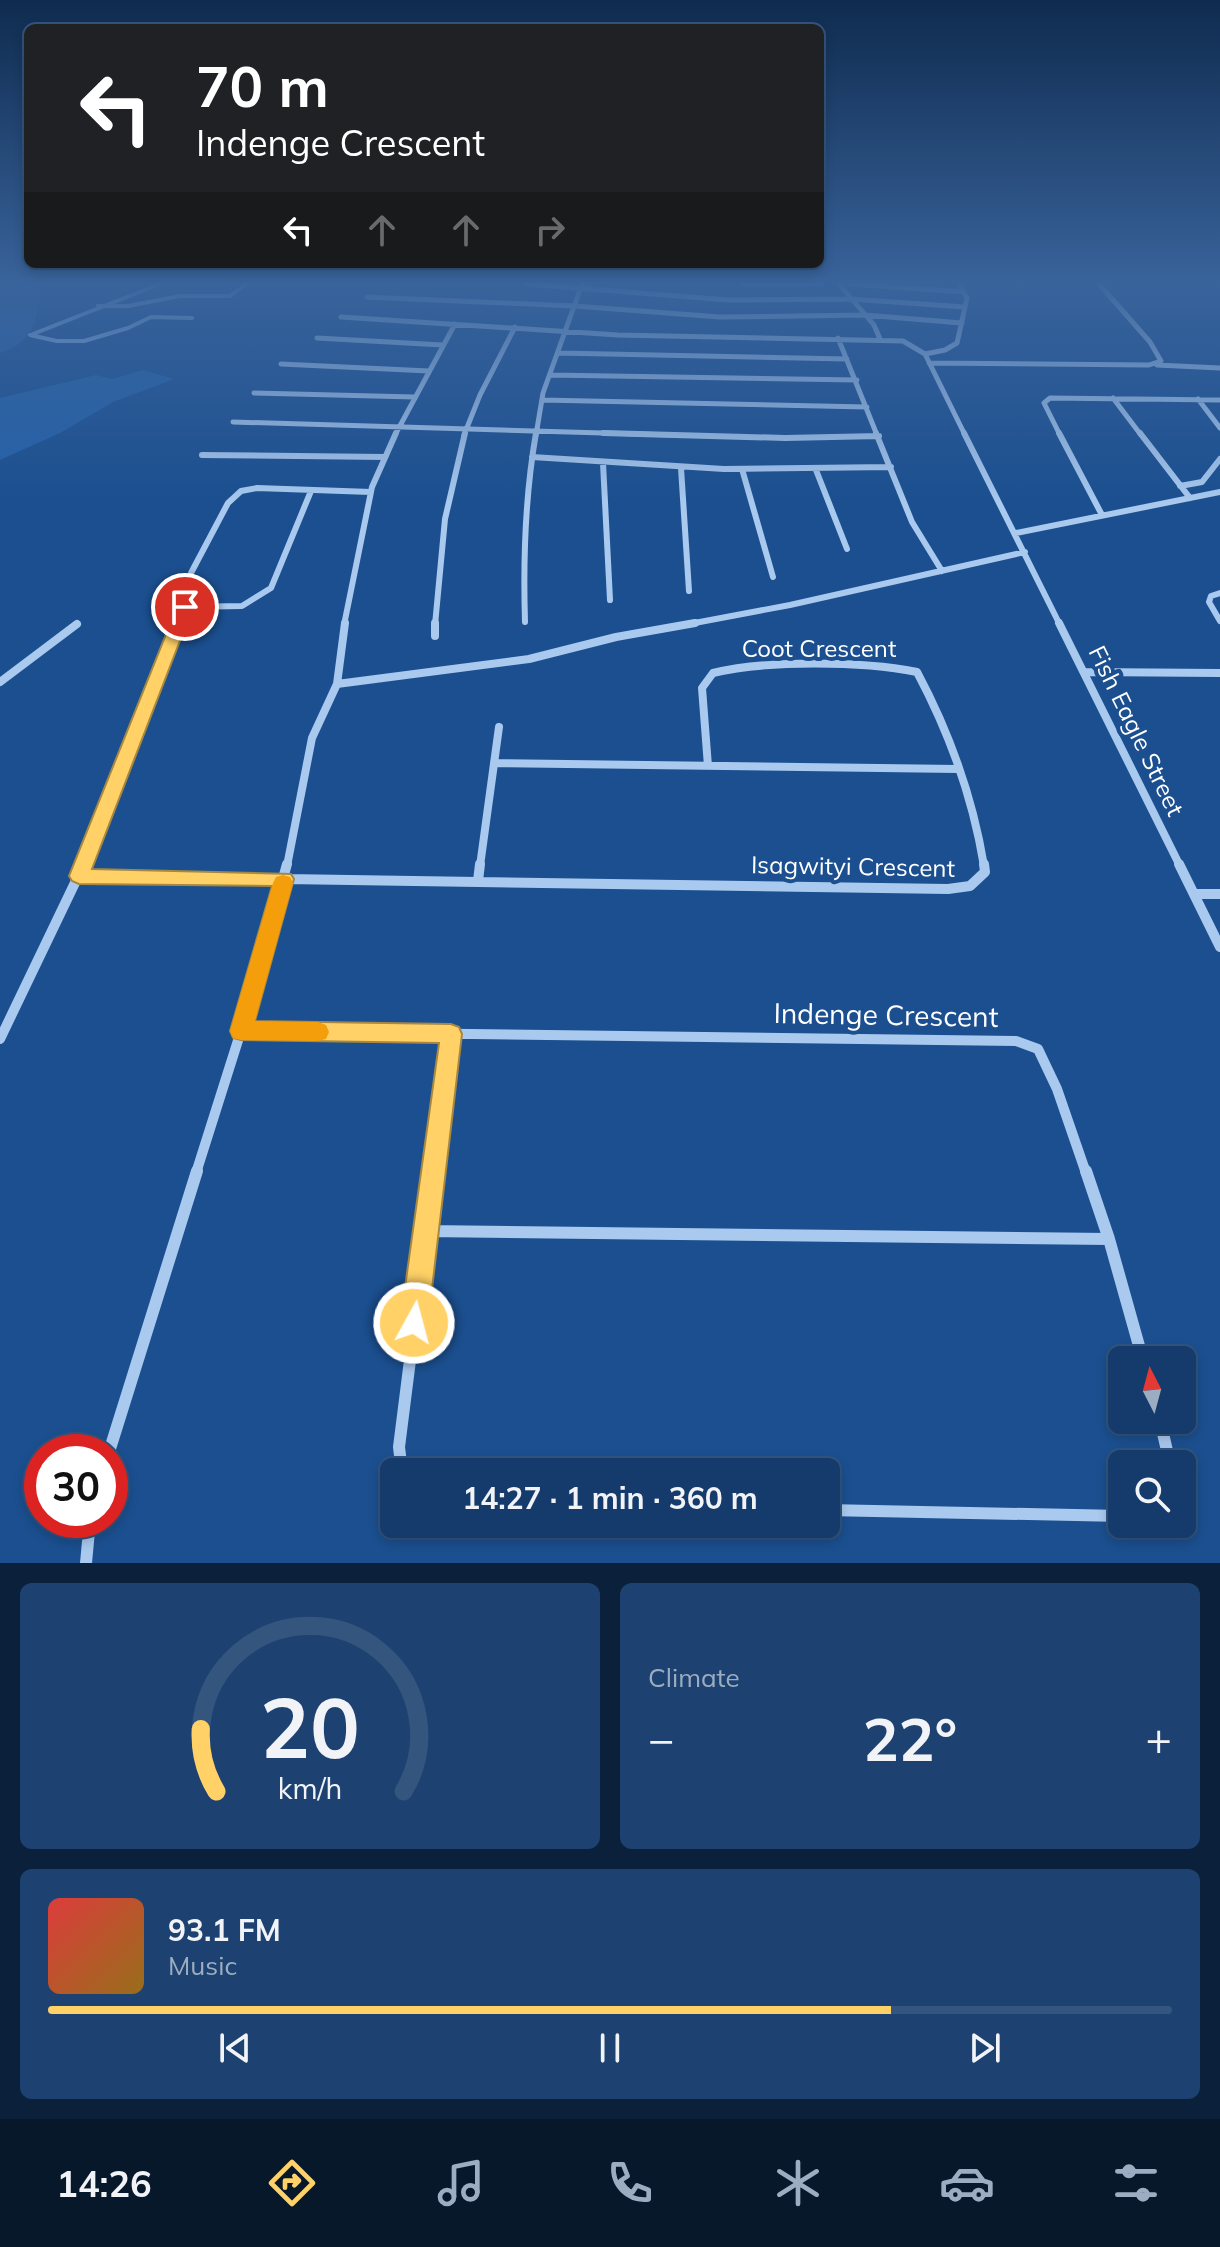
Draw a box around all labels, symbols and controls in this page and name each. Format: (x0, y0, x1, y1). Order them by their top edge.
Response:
text: 70 m (196, 51, 329, 121)
icon: left (64, 56, 168, 160)
text: Indenge Crescent (196, 120, 485, 165)
icon: left (276, 208, 320, 252)
icon: ahead (360, 208, 404, 252)
icon: ahead (444, 208, 488, 252)
icon: right (528, 208, 572, 252)
pin (151, 573, 219, 641)
icon: arrive (163, 585, 207, 629)
street label: Coot Crescent (742, 633, 896, 663)
street label: Fish Eagle Street (1083, 641, 1191, 821)
street label: Isagwityi Crescent (751, 849, 955, 883)
street label: Indenge Crescent (773, 995, 999, 1034)
position arrow (372, 1281, 456, 1365)
north arrow (1108, 1346, 1196, 1434)
map controls (1108, 1346, 1196, 1538)
speed limit sign: 30 (24, 1434, 128, 1538)
button: search (1108, 1450, 1196, 1538)
text: 14:27 · 1 min · 360 m (462, 1479, 758, 1517)
text: Climate (648, 1661, 740, 1694)
text: 20 (260, 1674, 360, 1779)
text: 22° (863, 1701, 957, 1776)
text: − (648, 1711, 674, 1766)
text: + (1146, 1711, 1172, 1766)
text: km/h (278, 1770, 342, 1806)
text: 93.1 FM (168, 1911, 281, 1949)
text: Music (168, 1949, 237, 1982)
icon: previous (213, 2026, 257, 2070)
icon: pause (588, 2026, 632, 2070)
icon: next (963, 2026, 1007, 2070)
icon: directions (264, 2155, 320, 2211)
icon: music (433, 2155, 489, 2211)
icon: phone (602, 2155, 658, 2211)
icon: climate (770, 2155, 826, 2211)
icon: car (939, 2155, 995, 2211)
icon: filters (1108, 2155, 1164, 2211)
text: 14:26 (56, 2161, 152, 2206)

